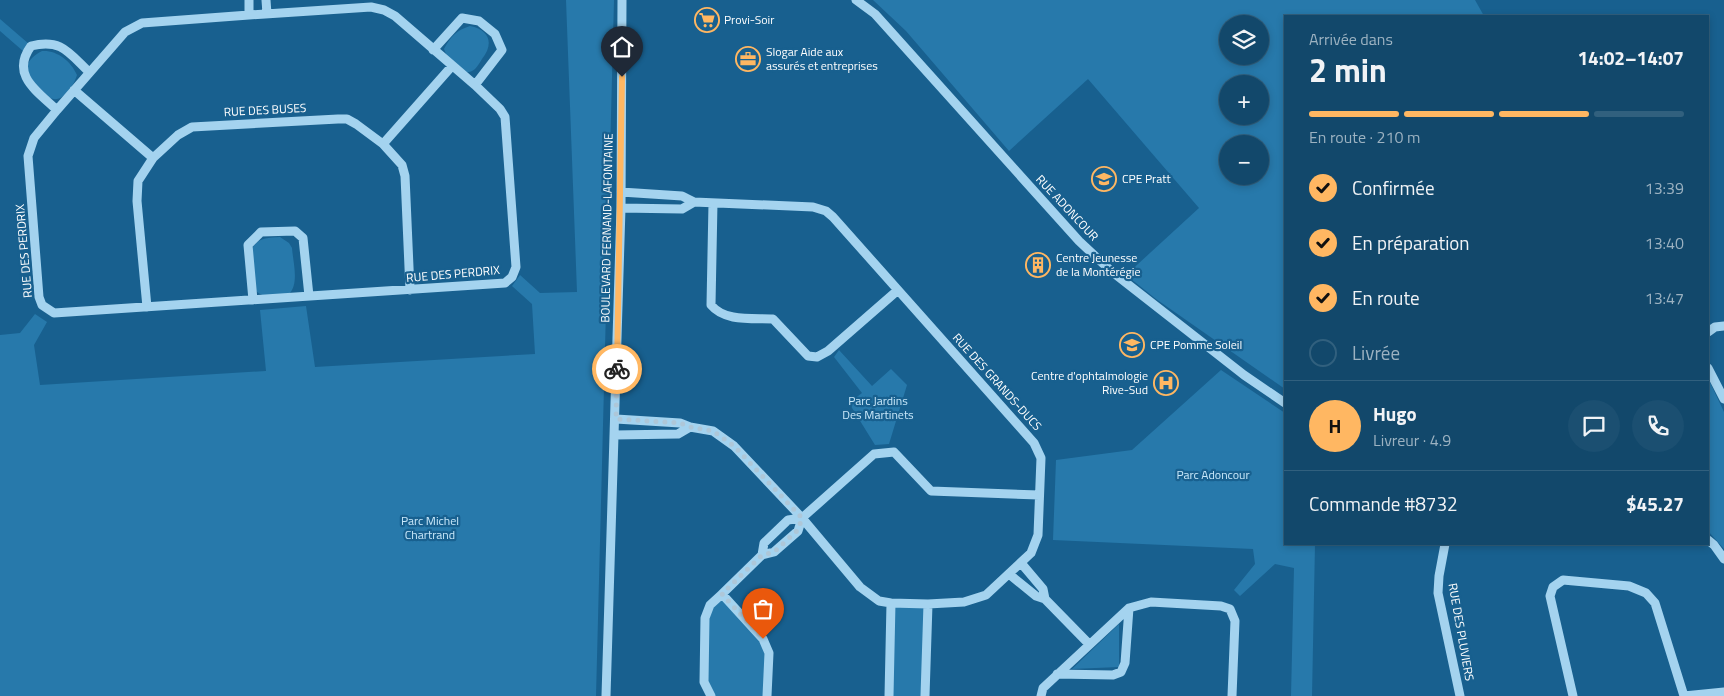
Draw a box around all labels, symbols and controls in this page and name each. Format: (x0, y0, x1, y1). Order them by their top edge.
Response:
supermarket icon: Provi-Soir (694, 7, 720, 33)
place label: Provi-Soir (724, 10, 774, 29)
map controls (1219, 15, 1269, 185)
button: layers (1219, 15, 1269, 65)
pin (601, 26, 643, 77)
text: Arrivée dans (1309, 27, 1393, 51)
icon: home (608, 33, 636, 61)
place label: Slogar Aide aux assurés et entreprises (766, 42, 878, 75)
text: 14:02–14:07 (1577, 43, 1684, 72)
office icon: Slogar Aide aux assurés et entreprises (735, 46, 761, 72)
text: 2 min (1309, 46, 1387, 94)
button: + (1219, 75, 1269, 125)
street label: RUE DES BUSES (223, 98, 307, 121)
text: En route · 210 m (1309, 125, 1420, 149)
street label: BOULEVARD FERNAND-LAFONTAINE (595, 133, 618, 323)
button: − (1219, 135, 1269, 185)
school or university icon: CPE Pratt (1091, 166, 1117, 192)
place label: CPE Pratt (1122, 169, 1171, 188)
street label: RUE ADONCOUR (1032, 170, 1103, 245)
text: Confirmée (1352, 173, 1434, 202)
icon: check (1309, 174, 1337, 202)
text: 13:39 (1645, 176, 1684, 200)
street label: RUE DES PERDRIX (10, 203, 37, 299)
text: En préparation (1352, 228, 1470, 257)
icon: check (1309, 229, 1337, 257)
text: 13:40 (1645, 231, 1684, 255)
place label: Centre Jeunesse de la Montérégie (1056, 248, 1140, 281)
building icon: Centre Jeunesse de la Montérégie (1025, 252, 1051, 278)
street label: RUE DES PERDRIX (405, 260, 501, 287)
text: En route (1352, 283, 1420, 312)
icon: check (1309, 284, 1337, 312)
text: 13:47 (1645, 286, 1684, 310)
street label: RUE DES GRANDS-DUCS (948, 329, 1047, 435)
school or university icon: CPE Pomme Soleil (1119, 332, 1145, 358)
place label: CPE Pomme Soleil (1150, 335, 1242, 354)
text: Livrée (1352, 338, 1400, 367)
courier (592, 344, 642, 394)
icon: bike (603, 355, 631, 383)
place label: Centre d'ophtalmologie Rive-Sud (1031, 366, 1148, 399)
hospital icon: Centre d'ophtalmologie Rive-Sud (1153, 370, 1179, 396)
park label: Parc Jardins Des Martinets (842, 391, 914, 424)
text: Hugo (1373, 399, 1417, 428)
button: chat (1568, 400, 1620, 452)
button: phone (1632, 400, 1684, 452)
text: H (1329, 411, 1341, 440)
text: Livreur · 4.9 (1373, 428, 1451, 452)
park label: Parc Adoncour (1176, 465, 1250, 484)
text: Commande #8732 (1309, 489, 1458, 518)
text: $45.27 (1626, 489, 1684, 518)
park label: Parc Michel Chartrand (401, 511, 459, 544)
street label: RUE DES PLUVIERS (1444, 582, 1479, 682)
pin (742, 588, 784, 639)
icon: bag (749, 595, 777, 623)

